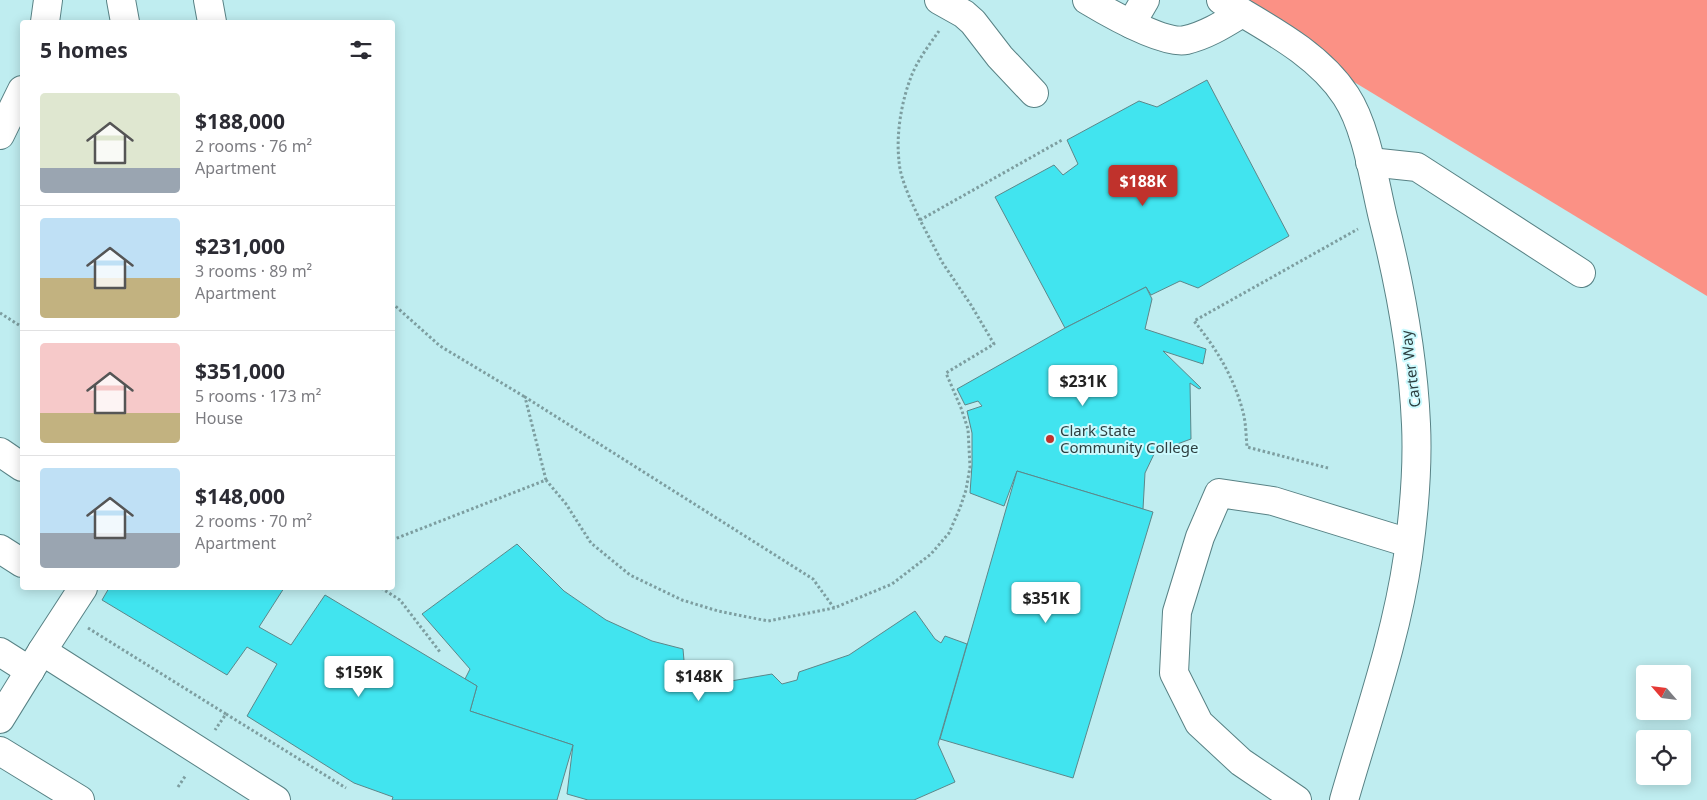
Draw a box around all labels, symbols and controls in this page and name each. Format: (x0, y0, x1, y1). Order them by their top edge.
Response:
text: 5 homes (40, 36, 128, 64)
icon: filters (347, 36, 375, 64)
text: $188,000 (195, 107, 285, 135)
icon: home (80, 113, 140, 173)
text: 2 rooms · 76 m² (195, 135, 312, 157)
text: Apartment (195, 157, 276, 179)
pin: $188K (1108, 164, 1178, 207)
text: $188K (1119, 170, 1167, 192)
text: $231,000 (195, 232, 285, 260)
icon: home (80, 238, 140, 298)
text: 3 rooms · 89 m² (195, 260, 312, 282)
text: Apartment (195, 282, 276, 304)
street label: Carter Way (1395, 329, 1425, 409)
text: $351,000 (195, 357, 285, 385)
icon: home (80, 363, 140, 423)
pin: $231K (1048, 364, 1118, 407)
text: $231K (1059, 370, 1107, 392)
text: 5 rooms · 173 m² (195, 385, 321, 407)
text: House (195, 407, 243, 429)
place label: Clark State Community College (1060, 420, 1198, 457)
marker: Clark State Community College (1044, 433, 1056, 445)
text: $148,000 (195, 482, 285, 510)
icon: home (80, 488, 140, 548)
text: 2 rooms · 70 m² (195, 510, 312, 532)
text: Apartment (195, 532, 276, 554)
pin: $351K (1011, 582, 1081, 624)
text: $351K (1022, 587, 1070, 609)
pin: $159K (324, 656, 394, 698)
pin: $148K (664, 660, 734, 702)
text: $159K (335, 661, 383, 683)
text: $148K (675, 665, 723, 687)
north arrow (1636, 665, 1691, 720)
map controls (1636, 665, 1691, 785)
button: locate (1636, 730, 1691, 785)

